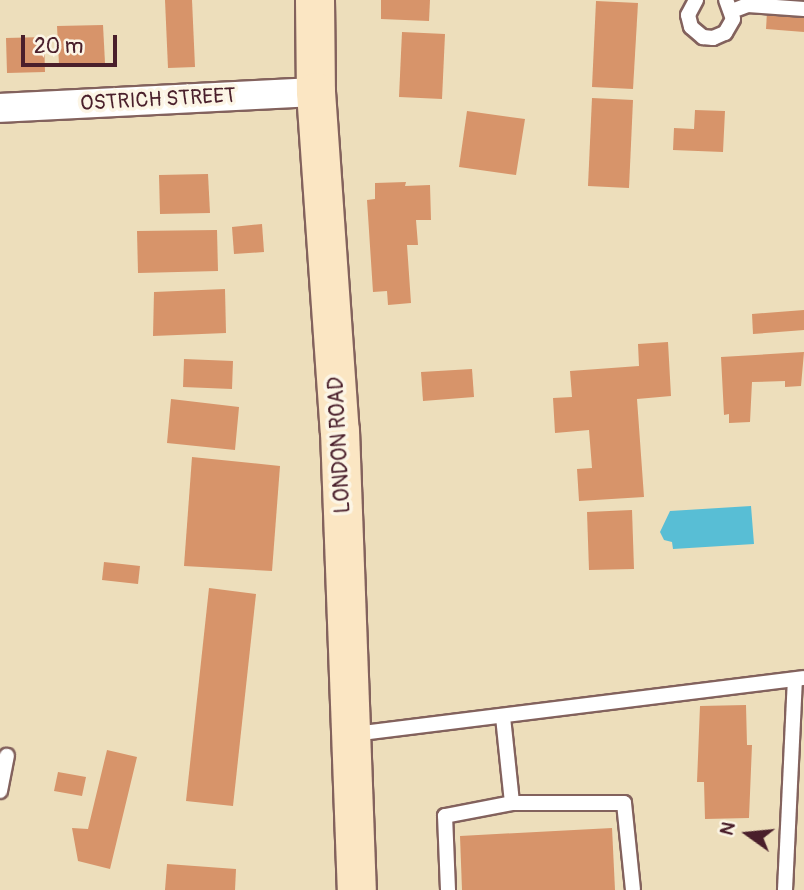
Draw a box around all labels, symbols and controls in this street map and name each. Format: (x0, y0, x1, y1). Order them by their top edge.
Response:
scale bar (24, 21, 121, 65)
text: 20 m (34, 33, 83, 60)
street label: OSTRICH STREET (80, 83, 236, 117)
street label: LONDON ROAD (324, 376, 356, 514)
north arrow (713, 799, 783, 869)
text: N (714, 819, 741, 838)

